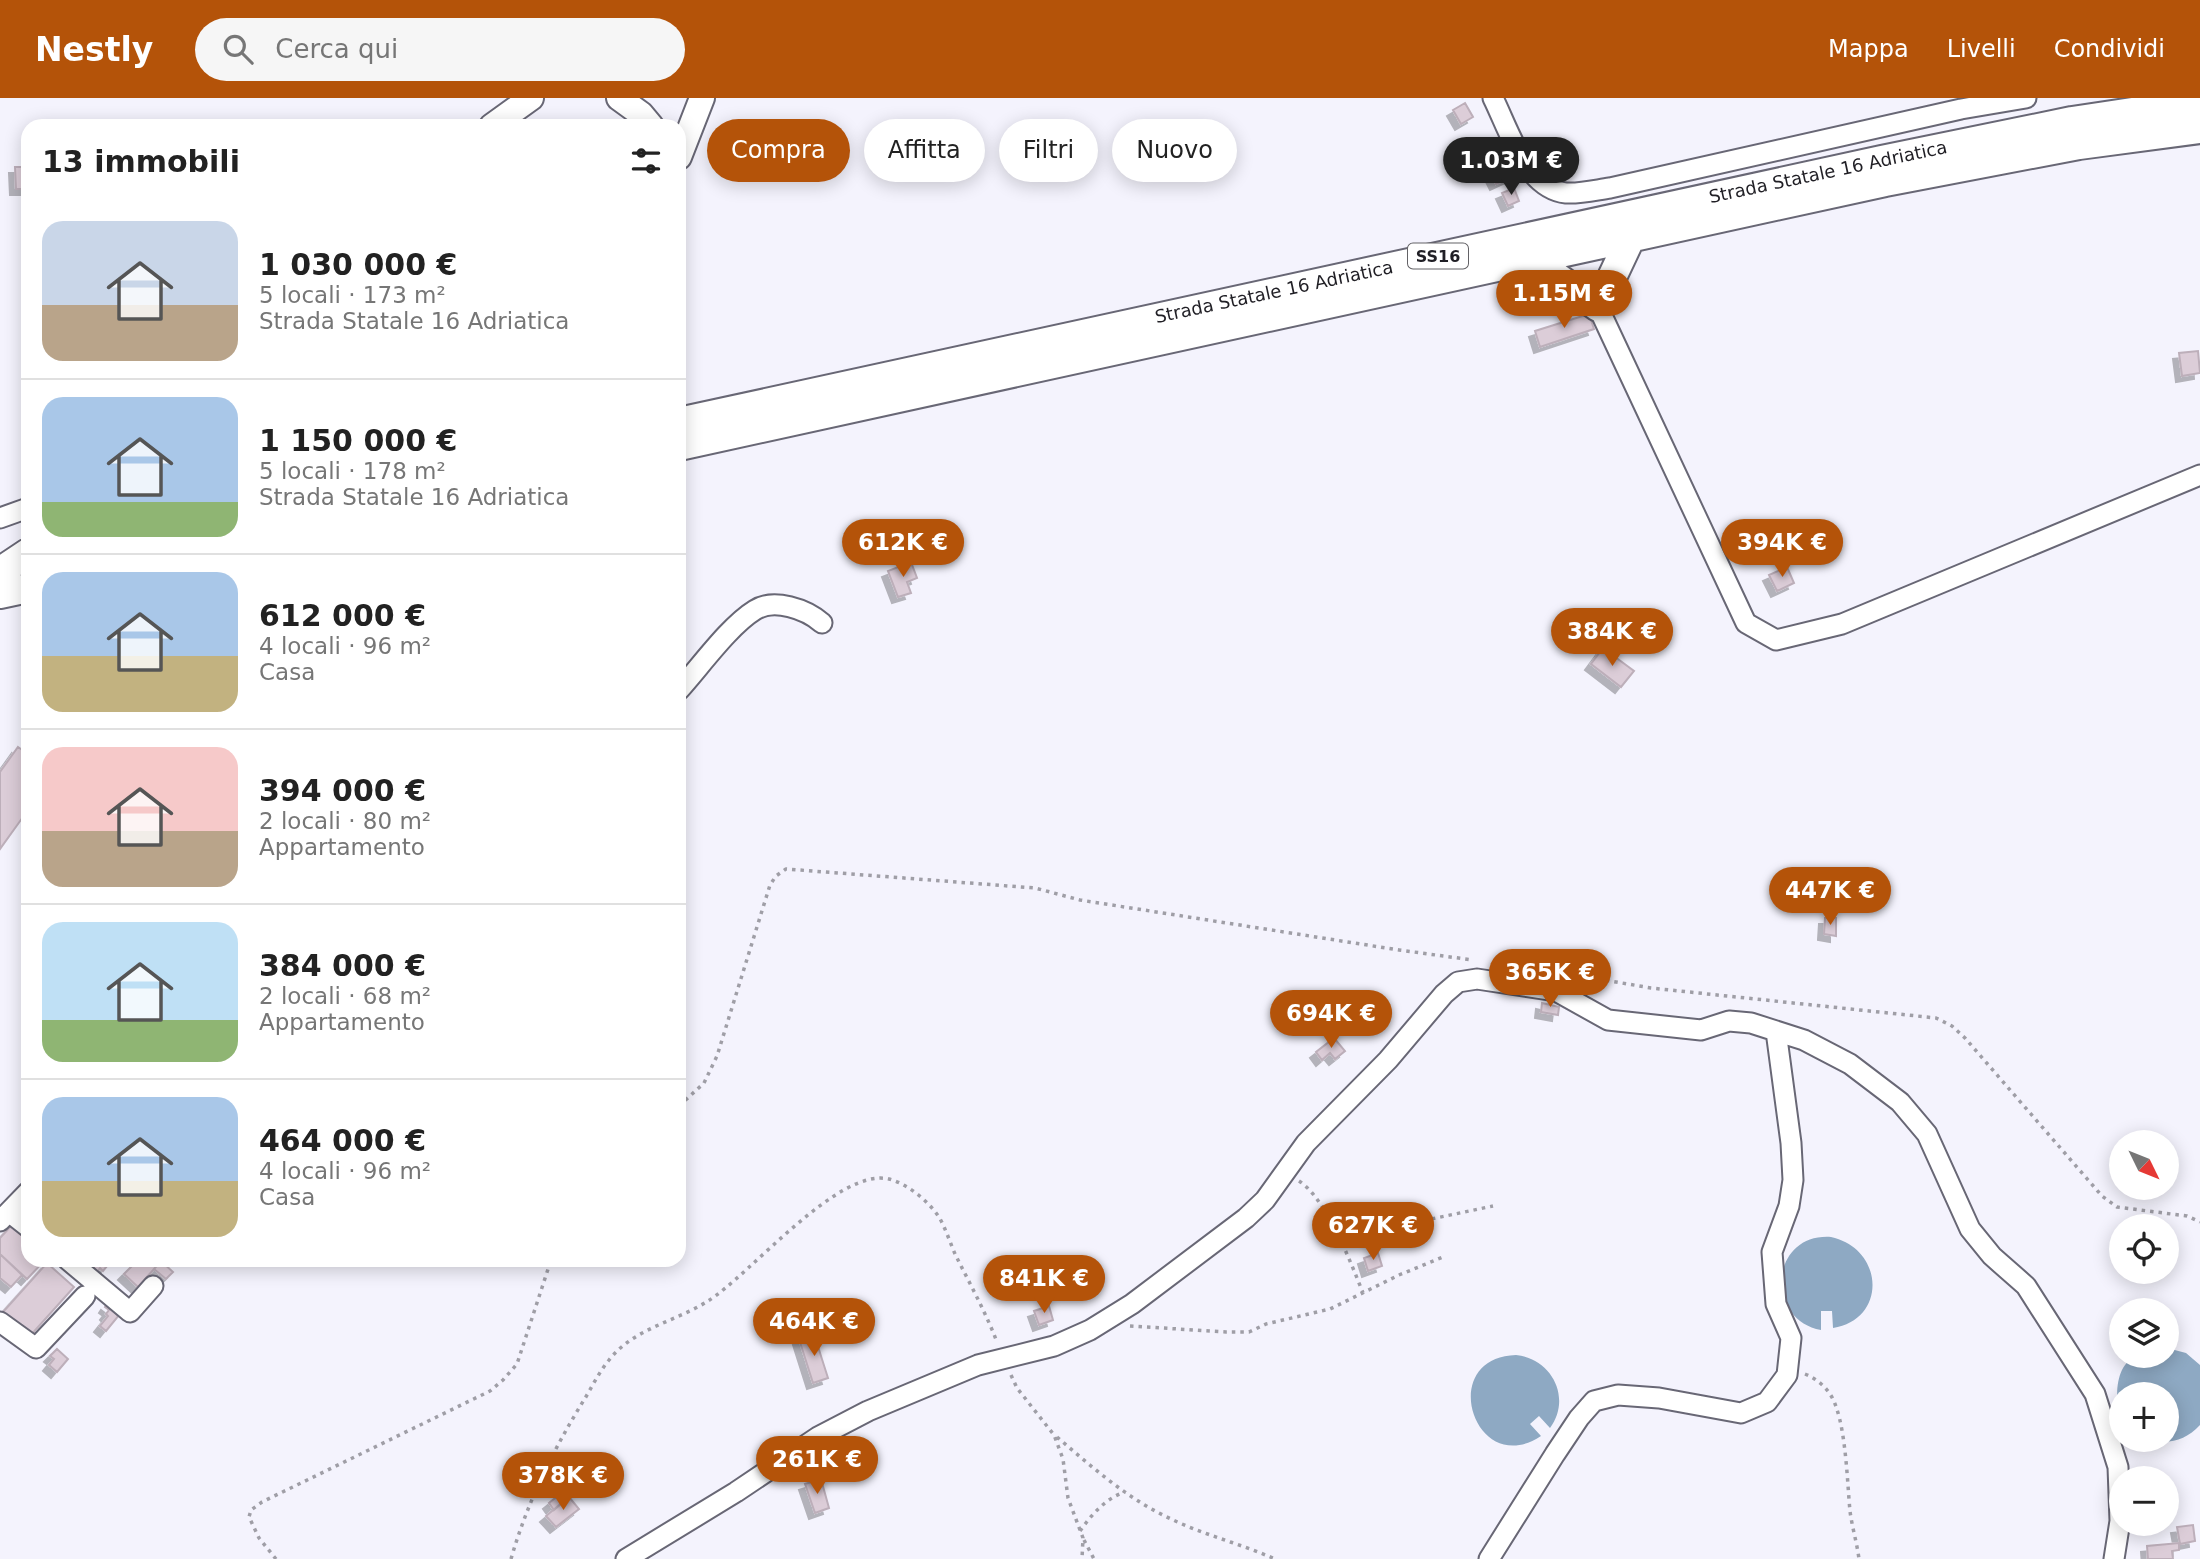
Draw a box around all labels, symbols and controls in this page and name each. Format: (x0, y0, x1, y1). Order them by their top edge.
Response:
search box (195, 18, 685, 81)
text: Nestly (35, 30, 153, 69)
icon: search (219, 30, 257, 68)
text: Cerca qui (275, 34, 398, 64)
text: Mappa (1828, 35, 1909, 63)
text: Livelli (1947, 35, 2016, 63)
text: Condividi (2054, 35, 2165, 63)
chip: Compra (707, 119, 850, 182)
chip: Affitta (864, 119, 985, 182)
chip: Filtri (999, 119, 1098, 182)
chip: Nuovo (1112, 119, 1237, 182)
street label: Strada Statale 16 Adriatica (1707, 136, 1949, 207)
pin: 1.03M € (1446, 138, 1576, 197)
icon: filters (627, 142, 665, 180)
text: 13 immobili (42, 144, 240, 179)
text: 1.03M € (1459, 147, 1563, 173)
road number: SS16 (1408, 244, 1468, 268)
text: 1 030 000 € (259, 247, 457, 282)
icon: home (98, 249, 182, 333)
street label: Strada Statale 16 Adriatica (1153, 256, 1395, 327)
pin: 1.15M € (1499, 271, 1629, 330)
text: 1.15M € (1512, 280, 1616, 306)
text: 5 locali · 173 m² (259, 282, 446, 308)
text: Strada Statale 16 Adriatica (259, 308, 569, 334)
text: 1 150 000 € (259, 423, 457, 458)
icon: home (98, 425, 182, 509)
text: 5 locali · 178 m² (259, 458, 446, 484)
text: Strada Statale 16 Adriatica (259, 484, 569, 510)
pin: 612K € (846, 519, 960, 579)
pin: 394K € (1725, 519, 1839, 579)
text: 612K € (858, 529, 948, 555)
text: 394K € (1737, 529, 1827, 555)
text: 612 000 € (259, 598, 426, 633)
icon: home (98, 600, 182, 684)
pin: 384K € (1555, 608, 1669, 668)
text: 384K € (1567, 618, 1657, 644)
text: 4 locali · 96 m² (259, 633, 431, 659)
text: Casa (259, 659, 315, 685)
text: 394 000 € (259, 773, 426, 808)
icon: home (98, 775, 182, 859)
text: 2 locali · 80 m² (259, 808, 431, 834)
text: Appartamento (259, 834, 425, 860)
pin: 447K € (1773, 868, 1887, 927)
text: 447K € (1785, 877, 1875, 903)
text: 384 000 € (259, 948, 426, 983)
icon: home (98, 950, 182, 1034)
pin: 365K € (1493, 950, 1607, 1009)
text: 365K € (1505, 959, 1595, 985)
text: 2 locali · 68 m² (259, 983, 431, 1009)
pin: 694K € (1274, 990, 1388, 1050)
text: 694K € (1286, 1000, 1376, 1026)
text: Appartamento (259, 1009, 425, 1035)
text: 464 000 € (259, 1123, 426, 1158)
icon: home (98, 1125, 182, 1209)
north arrow (2109, 1130, 2179, 1200)
map controls (2109, 1130, 2179, 1536)
text: 4 locali · 96 m² (259, 1158, 431, 1184)
text: Casa (259, 1184, 315, 1210)
pin: 627K € (1316, 1202, 1430, 1262)
text: 627K € (1328, 1212, 1418, 1238)
button: locate (2109, 1214, 2179, 1284)
pin: 841K € (987, 1256, 1101, 1315)
text: 841K € (999, 1265, 1089, 1291)
pin: 464K € (757, 1298, 871, 1358)
button: layers (2109, 1298, 2179, 1368)
text: 464K € (769, 1308, 859, 1334)
button: + (2109, 1382, 2179, 1452)
pin: 261K € (760, 1436, 874, 1496)
text: 261K € (772, 1446, 862, 1472)
pin: 378K € (506, 1452, 620, 1512)
text: 378K € (518, 1462, 608, 1488)
button: − (2109, 1466, 2179, 1536)

